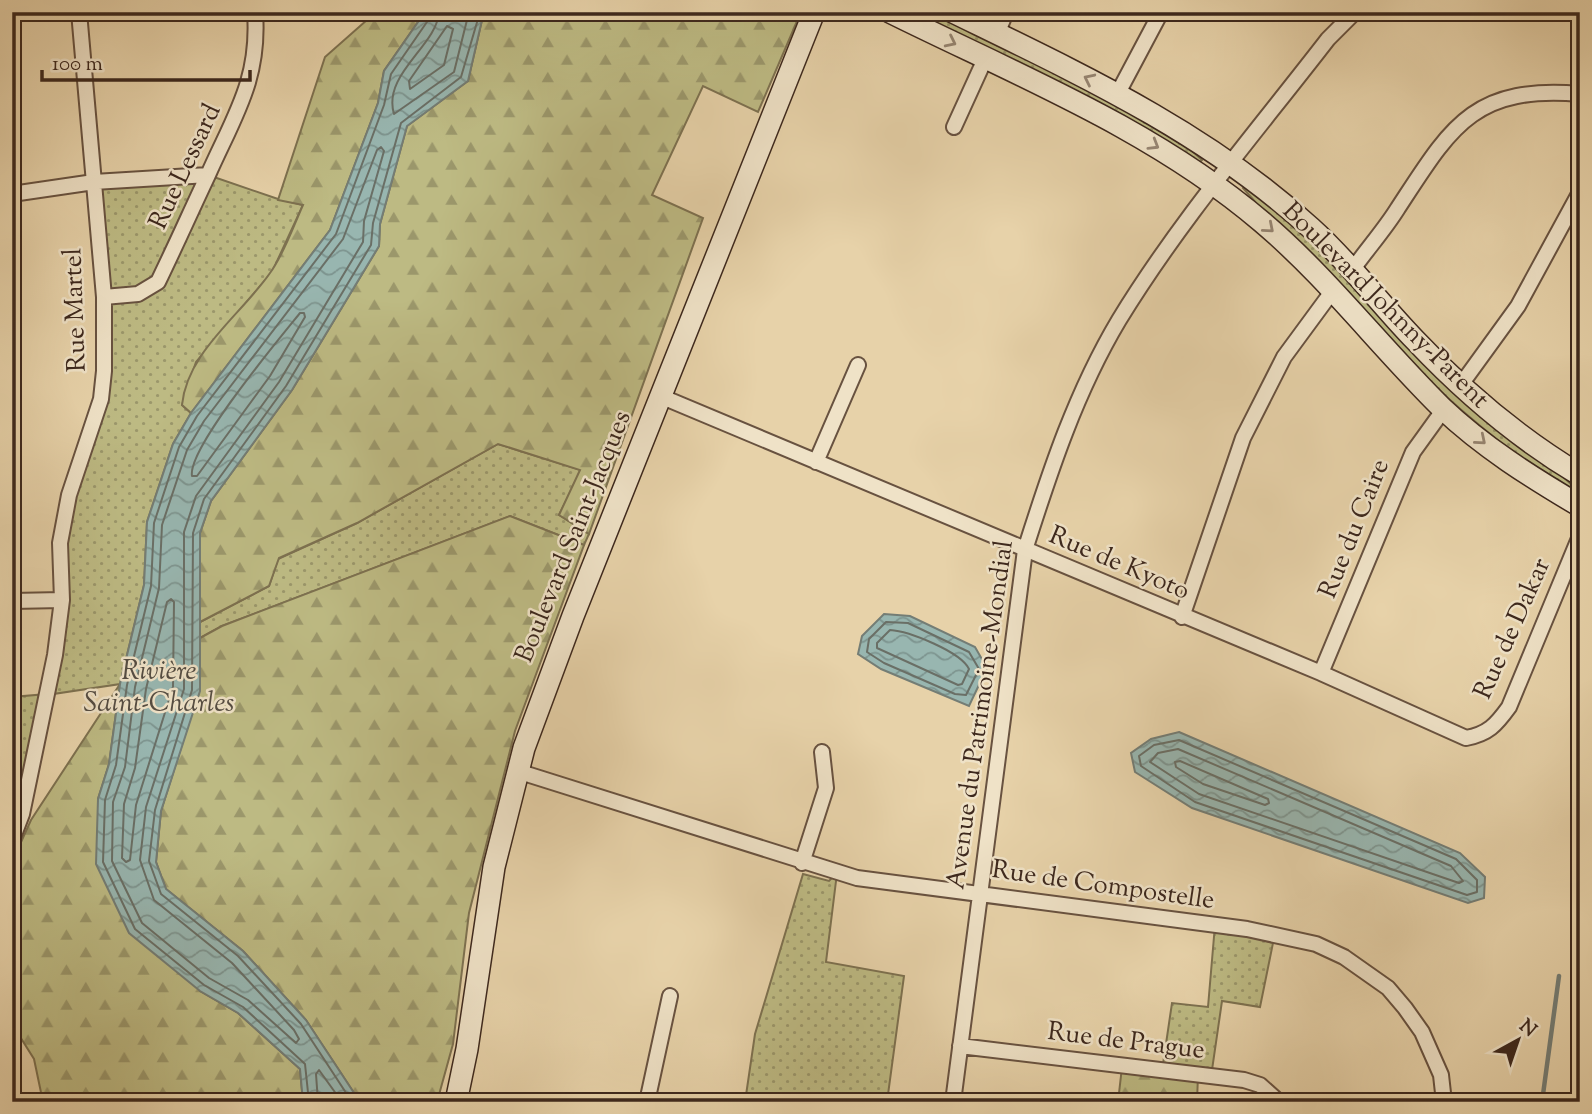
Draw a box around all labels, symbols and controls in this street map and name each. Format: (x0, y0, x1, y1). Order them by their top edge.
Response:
one-way arrow (944, 34, 956, 48)
scale bar (42, 38, 250, 82)
text: 100 m (52, 50, 103, 80)
one-way arrow (1084, 73, 1096, 87)
street label: Rue Lessard (141, 98, 231, 236)
one-way arrow (1147, 137, 1160, 150)
street label: Boulevard Johnny-Parent (1273, 194, 1497, 418)
one-way arrow (1260, 220, 1273, 232)
street label: Rue Martel (55, 247, 97, 373)
street label: Boulevard Saint-Jacques (506, 405, 642, 669)
one-way arrow (1472, 432, 1485, 444)
street label: Rue du Caire (1310, 454, 1400, 604)
street label: Rue de Kyoto (1043, 518, 1195, 610)
street label: Avenue du Patrimoine-Mondial (938, 538, 1024, 892)
street label: Rue de Dakar (1465, 552, 1561, 705)
water label: Rivière Saint-Charles (84, 652, 234, 724)
street label: Rue de Compostelle (989, 852, 1217, 920)
north arrow (1484, 1006, 1554, 1076)
street label: Rue de Prague (1045, 1014, 1207, 1070)
text: N (1513, 1014, 1542, 1044)

